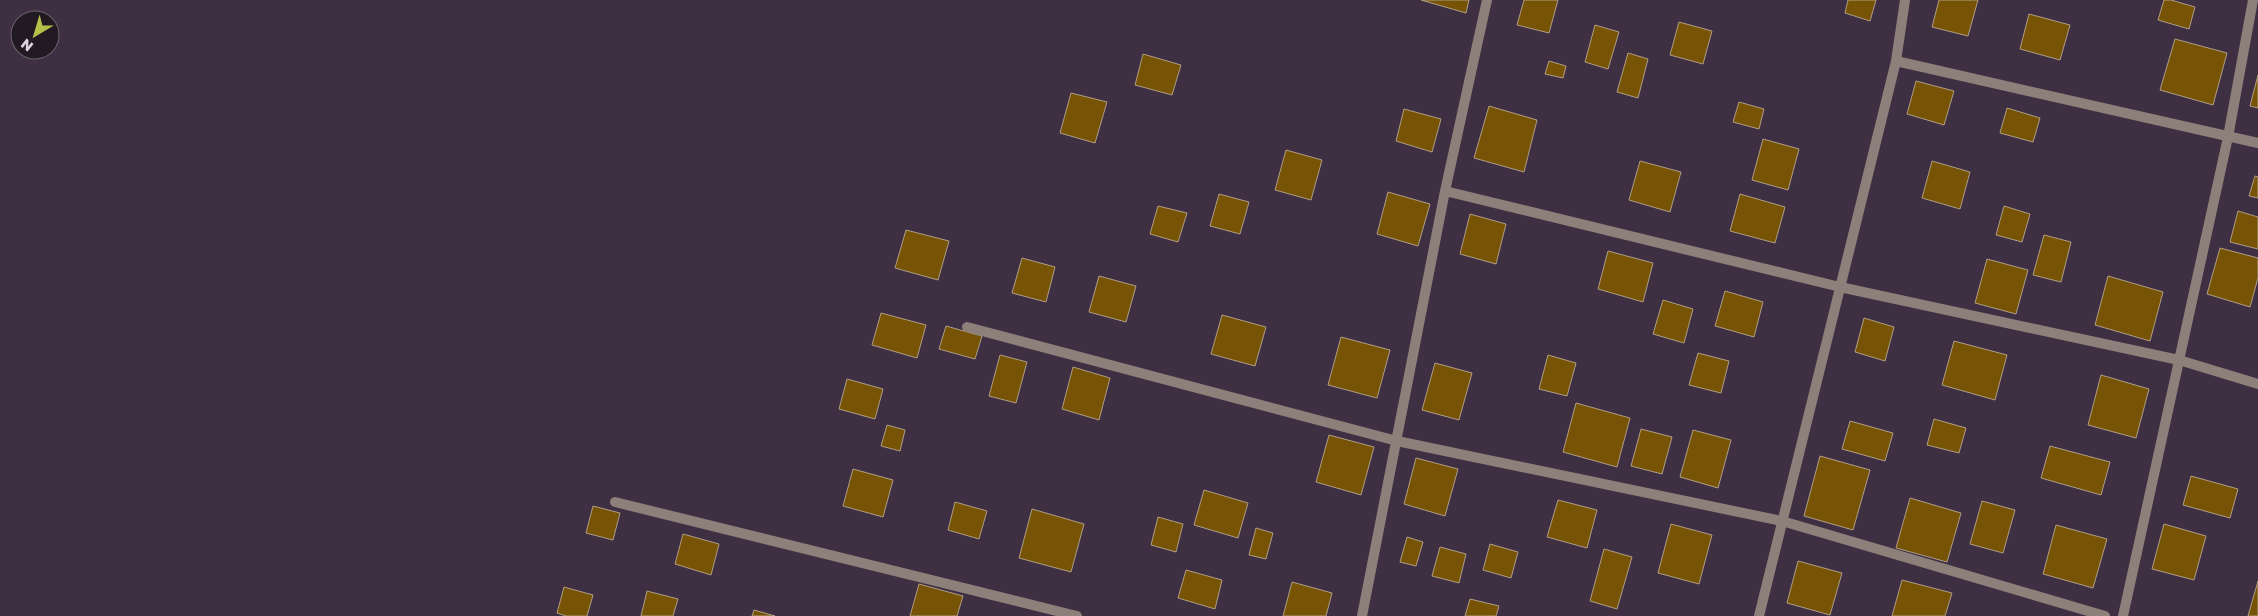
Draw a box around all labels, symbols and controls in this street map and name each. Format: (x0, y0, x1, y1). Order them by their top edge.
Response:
north arrow (10, 10, 60, 60)
text: N (17, 36, 36, 56)

